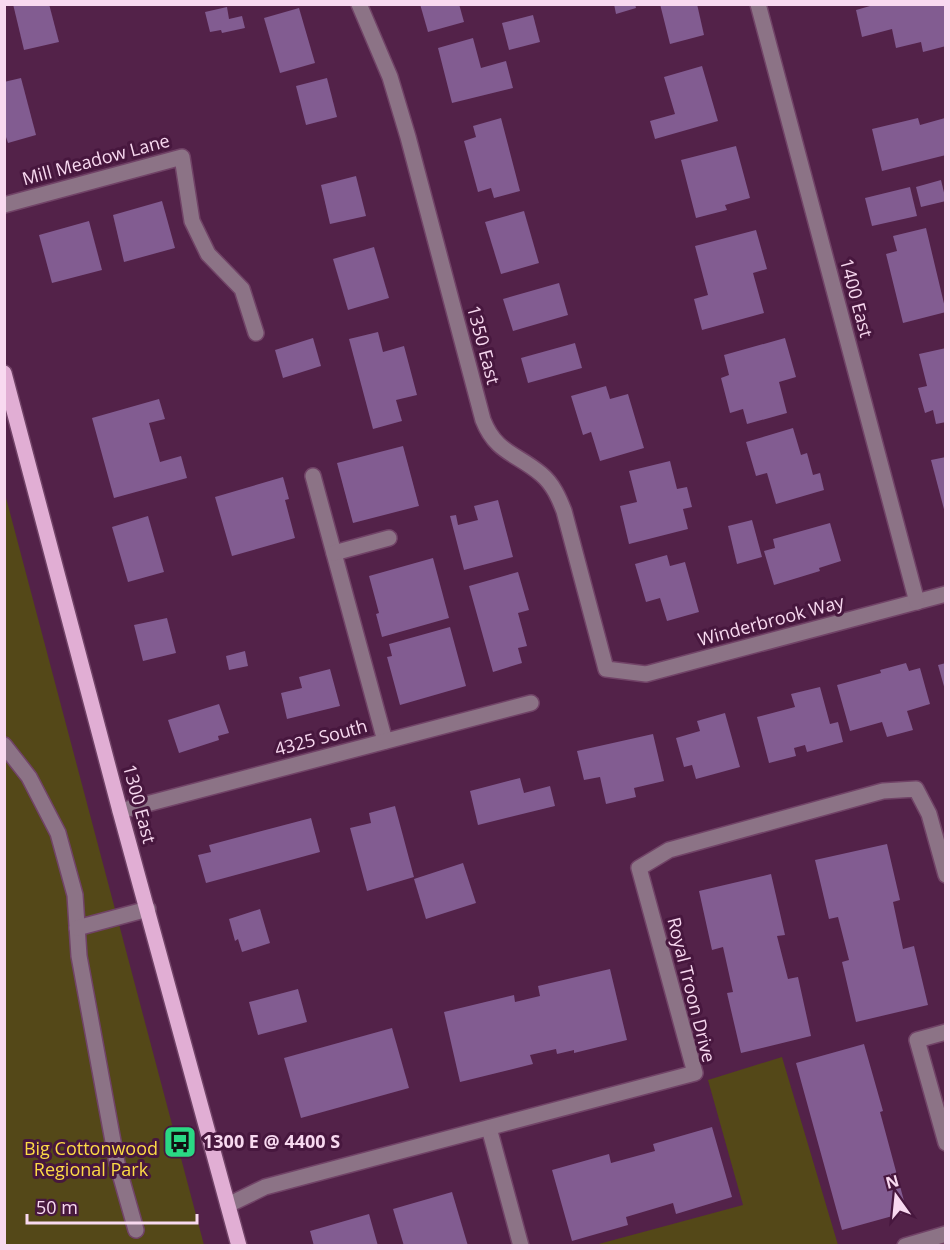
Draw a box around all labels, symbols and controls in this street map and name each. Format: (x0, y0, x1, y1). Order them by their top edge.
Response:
street label: Mill Meadow Lane (19, 128, 172, 190)
street label: 1400 East (835, 256, 879, 340)
street label: 1350 East (462, 303, 506, 387)
street label: Winderbrook Way (695, 589, 847, 651)
street label: 4325 South (272, 713, 370, 761)
street label: 1300 East (118, 762, 162, 846)
street label: Royal Troon Drive (662, 915, 722, 1065)
bus stop icon: 1300 E @ 4400 S (162, 1124, 198, 1160)
place label: 1300 E @ 4400 S (203, 1129, 340, 1153)
park label: Big Cottonwood Regional Park (24, 1136, 158, 1181)
north arrow (866, 1166, 926, 1226)
text: N (883, 1169, 901, 1194)
scale bar (27, 1187, 196, 1225)
text: 50 m (36, 1195, 78, 1219)

